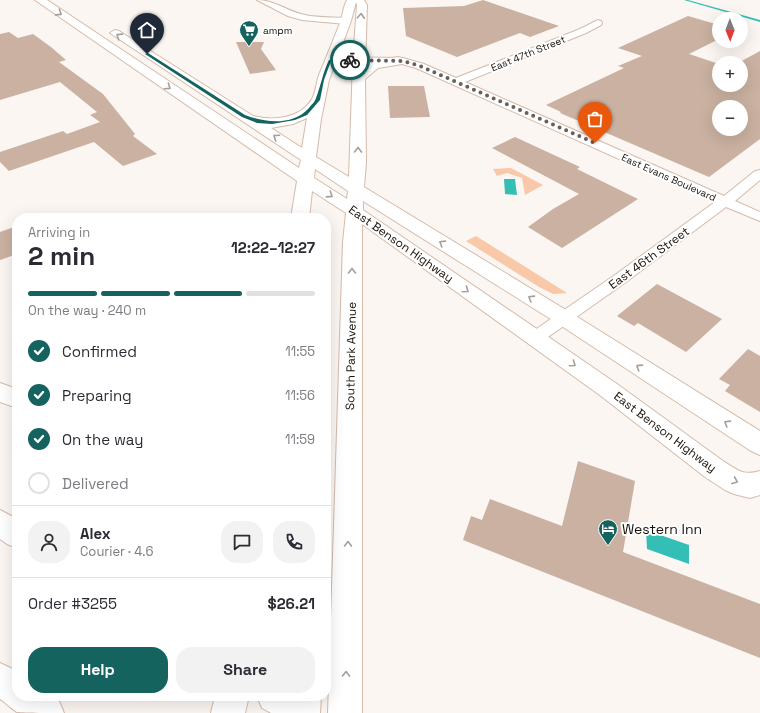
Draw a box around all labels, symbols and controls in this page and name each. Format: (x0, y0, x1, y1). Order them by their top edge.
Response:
one-way arrow (55, 8, 62, 15)
north arrow (712, 12, 748, 48)
map controls (712, 12, 748, 136)
pin (130, 13, 164, 54)
one-way arrow (357, 13, 366, 19)
icon: home (136, 19, 158, 41)
supermarket icon: ampm (238, 19, 260, 47)
place label: ampm (263, 24, 292, 37)
street label: East 47th Street (489, 32, 568, 74)
one-way arrow (116, 33, 123, 41)
courier (330, 40, 370, 80)
icon: bike (339, 49, 361, 71)
button: + (712, 56, 748, 92)
one-way arrow (163, 82, 170, 89)
button: − (712, 100, 748, 136)
pin (578, 102, 612, 143)
icon: bag (584, 108, 606, 130)
one-way arrow (273, 135, 280, 142)
one-way arrow (354, 147, 362, 153)
street label: East Evans Boulevard (619, 151, 718, 204)
one-way arrow (326, 191, 333, 198)
street label: East Benson Highway (345, 202, 457, 286)
street label: East 46th Street (606, 223, 692, 293)
text: Arriving in (28, 224, 90, 241)
text: 12:22–12:27 (231, 238, 315, 257)
text: 2 min (28, 239, 95, 273)
one-way arrow (439, 240, 446, 248)
one-way arrow (348, 268, 356, 274)
one-way arrow (462, 285, 469, 292)
one-way arrow (528, 296, 535, 303)
text: On the way · 240 m (28, 302, 146, 319)
street label: South Park Avenue (342, 302, 360, 410)
icon: check (28, 340, 50, 362)
text: Confirmed (62, 342, 137, 361)
text: 11:55 (285, 343, 315, 360)
one-way arrow (569, 359, 576, 367)
one-way arrow (636, 364, 643, 371)
icon: check (28, 384, 50, 406)
text: Preparing (62, 386, 132, 405)
text: 11:56 (285, 387, 315, 404)
street label: East Benson Highway (611, 388, 719, 476)
one-way arrow (724, 420, 731, 427)
icon: check (28, 428, 50, 450)
text: On the way (62, 430, 143, 449)
text: 11:59 (285, 431, 315, 448)
text: Delivered (62, 474, 129, 493)
one-way arrow (730, 476, 738, 484)
hotel icon: Western Inn (597, 518, 619, 546)
place label: Western Inn (622, 520, 702, 538)
button: person (28, 521, 70, 563)
button: chat (221, 521, 263, 563)
button: phone (273, 521, 315, 563)
text: Alex (80, 524, 111, 543)
one-way arrow (344, 541, 352, 547)
text: Courier · 4.6 (80, 543, 153, 560)
text: Order #3255 (28, 594, 117, 613)
text: $26.21 (268, 594, 315, 613)
button: Help (28, 647, 168, 693)
button: Share (176, 647, 315, 693)
one-way arrow (342, 671, 350, 677)

